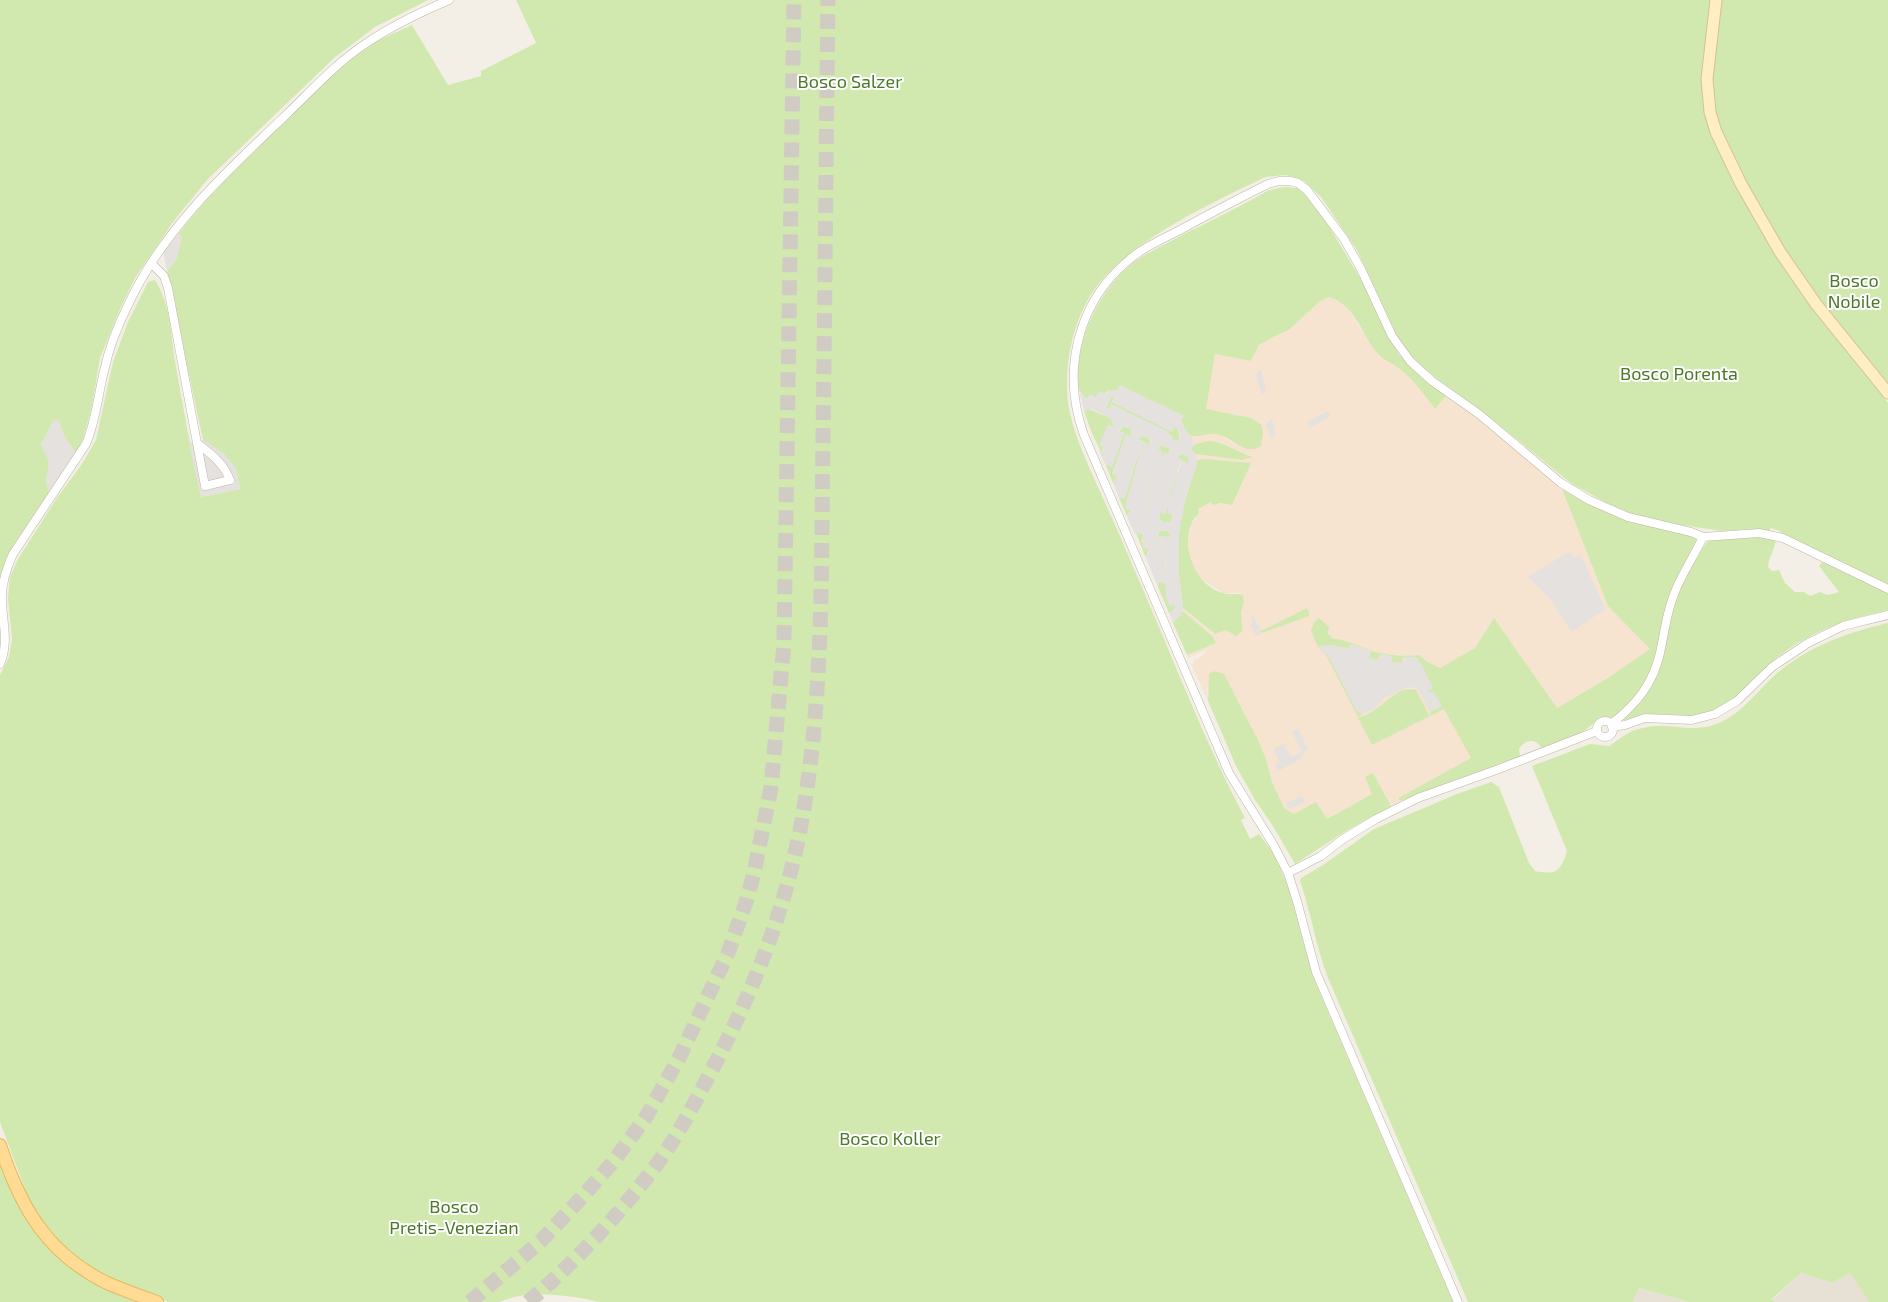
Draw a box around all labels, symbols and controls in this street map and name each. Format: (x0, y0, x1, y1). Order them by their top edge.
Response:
park label: Bosco Salzer (798, 70, 902, 92)
park label: Bosco Nobile (1828, 269, 1880, 312)
park label: Bosco Porenta (1620, 362, 1738, 384)
park label: Bosco Koller (839, 1127, 941, 1149)
park label: Bosco Pretis-Venezian (389, 1195, 519, 1238)

